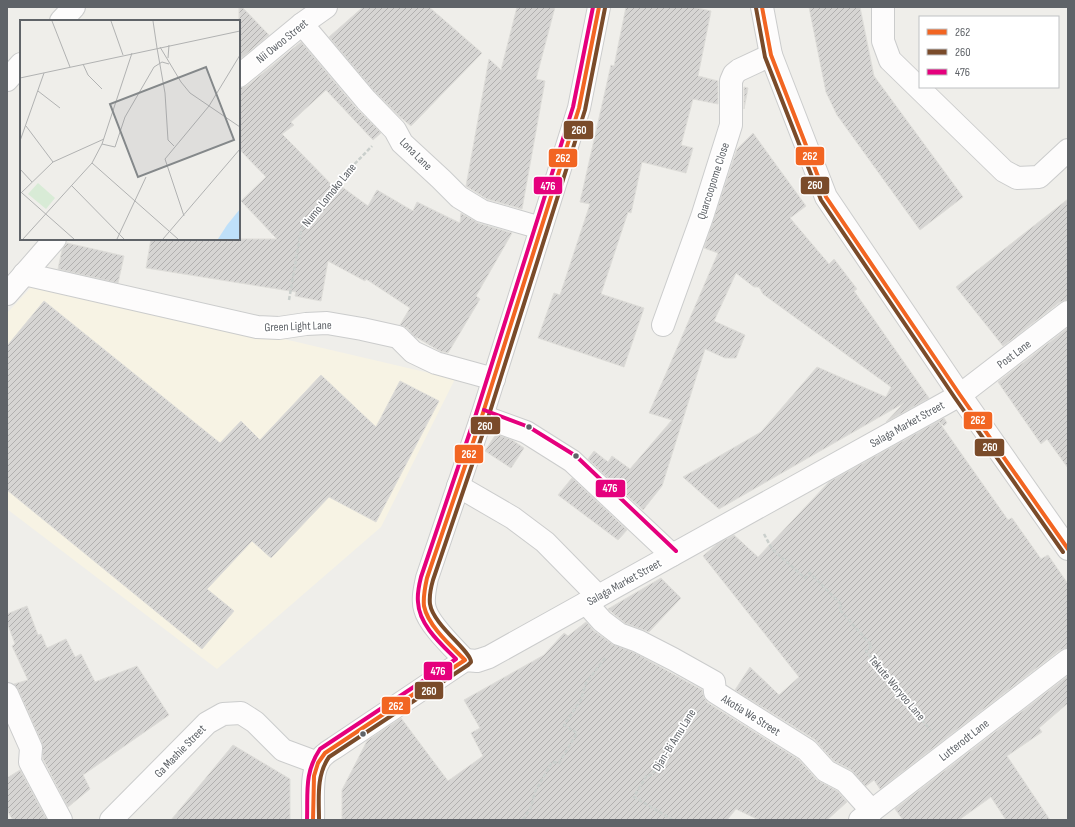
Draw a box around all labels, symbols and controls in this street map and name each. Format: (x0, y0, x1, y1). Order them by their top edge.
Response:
street label: Nii Owoo Street (253, 16, 311, 67)
legend (919, 16, 1059, 88)
inset map (20, 20, 240, 240)
text: 262 (955, 25, 970, 40)
text: 260 (955, 45, 971, 60)
text: 476 (955, 65, 970, 80)
line badge: 260 (563, 120, 594, 140)
text: 260 (571, 124, 587, 137)
street label: Lona Lane (396, 135, 435, 174)
street label: Quarcoopome Close (694, 141, 733, 222)
line badge: 262 (795, 146, 825, 166)
line badge: 262 (548, 148, 578, 168)
text: 262 (803, 150, 818, 163)
text: 262 (556, 152, 571, 165)
street label: Numo Lomoko Lane (299, 160, 360, 230)
line badge: 476 (533, 176, 563, 195)
line badge: 260 (800, 176, 830, 195)
text: 260 (807, 179, 823, 192)
text: 476 (541, 180, 555, 193)
street label: Green Light Lane (264, 318, 332, 335)
street label: Post Lane (994, 337, 1034, 372)
street label: Salaga Market Street (867, 398, 947, 451)
line badge: 262 (963, 411, 993, 430)
text: 262 (971, 414, 986, 427)
line badge: 260 (470, 416, 501, 435)
text: 260 (477, 420, 493, 433)
unlabelled marker (524, 422, 534, 432)
line badge: 260 (974, 438, 1005, 457)
text: 260 (982, 441, 998, 454)
line badge: 262 (454, 444, 484, 464)
text: 262 (462, 448, 477, 461)
unlabelled marker (571, 451, 581, 461)
line badge: 476 (595, 479, 626, 498)
text: 476 (603, 482, 617, 495)
street label: Salaga Market Street (584, 556, 664, 609)
street label: Tekute Woryoo Lane (865, 653, 928, 724)
line badge: 476 (423, 661, 453, 681)
text: 476 (431, 665, 445, 678)
line badge: 260 (414, 681, 444, 700)
text: 260 (421, 685, 437, 698)
street label: Akotia We Street (718, 691, 783, 740)
line badge: 262 (381, 696, 411, 715)
text: 262 (389, 700, 404, 713)
street label: Djan-Bi Amu Lane (649, 706, 700, 774)
street label: Lutterodt Lane (936, 716, 992, 765)
street label: Ga Mashie Street (151, 721, 210, 781)
unlabelled marker (358, 729, 368, 739)

